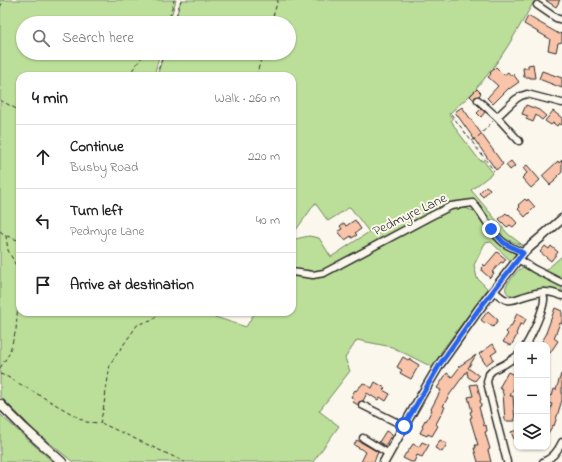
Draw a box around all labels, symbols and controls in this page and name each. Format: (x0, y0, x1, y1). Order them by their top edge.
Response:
search box (16, 16, 296, 60)
icon: search (30, 27, 52, 49)
text: Search here (62, 27, 134, 49)
text: 4 min (32, 86, 68, 111)
text: Walk · 260 m (215, 89, 280, 108)
text: Continue (70, 136, 124, 158)
icon: ahead (32, 146, 54, 168)
text: 220 m (248, 147, 280, 166)
text: Busby Road (70, 158, 138, 177)
street label: Pedmyre Lane (369, 188, 452, 243)
text: Turn left (70, 200, 123, 222)
icon: left (32, 210, 54, 232)
text: 40 m (256, 211, 280, 230)
route end (482, 220, 500, 238)
text: Pedmyre Lane (70, 222, 144, 241)
icon: arrive (32, 274, 54, 296)
text: Arrive at destination (70, 274, 194, 296)
map controls (514, 342, 550, 450)
button: + (514, 342, 550, 378)
button: − (514, 378, 550, 414)
button: layers (514, 414, 550, 450)
route start (395, 417, 413, 435)

